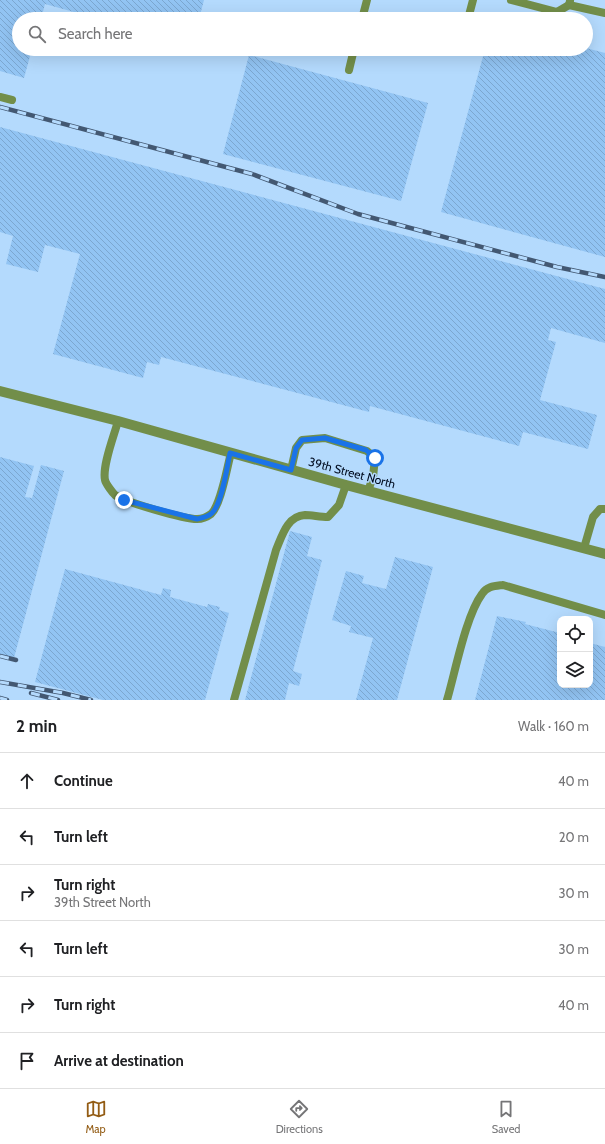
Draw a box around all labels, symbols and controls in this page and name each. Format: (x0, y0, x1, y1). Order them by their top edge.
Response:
search box (12, 12, 593, 56)
icon: search (26, 23, 48, 45)
text: Search here (58, 25, 133, 43)
route start (366, 449, 384, 467)
street label: 39th Street North (307, 454, 397, 491)
route end (115, 491, 133, 509)
map controls (557, 616, 593, 688)
button: locate (557, 616, 593, 652)
button: layers (557, 652, 593, 688)
text: 2 min (16, 716, 57, 736)
text: Walk · 160 m (518, 718, 589, 734)
icon: ahead (16, 770, 38, 792)
text: Continue (54, 772, 113, 790)
text: 40 m (558, 773, 589, 789)
icon: left (16, 826, 38, 848)
text: Turn left (54, 828, 108, 846)
text: 20 m (559, 829, 589, 845)
text: Turn right (54, 876, 115, 894)
icon: right (16, 882, 38, 904)
text: 30 m (559, 885, 589, 901)
text: 39th Street North (54, 894, 151, 910)
icon: left (16, 938, 38, 960)
text: Turn left (54, 940, 108, 958)
text: 30 m (559, 941, 589, 957)
icon: right (16, 994, 38, 1016)
text: Turn right (54, 996, 115, 1014)
text: 40 m (558, 997, 589, 1013)
icon: arrive (16, 1050, 38, 1072)
text: Arrive at destination (54, 1052, 184, 1070)
tab: Map (85, 1098, 107, 1136)
tab: Directions (276, 1098, 323, 1136)
tab: Saved (492, 1098, 520, 1136)

